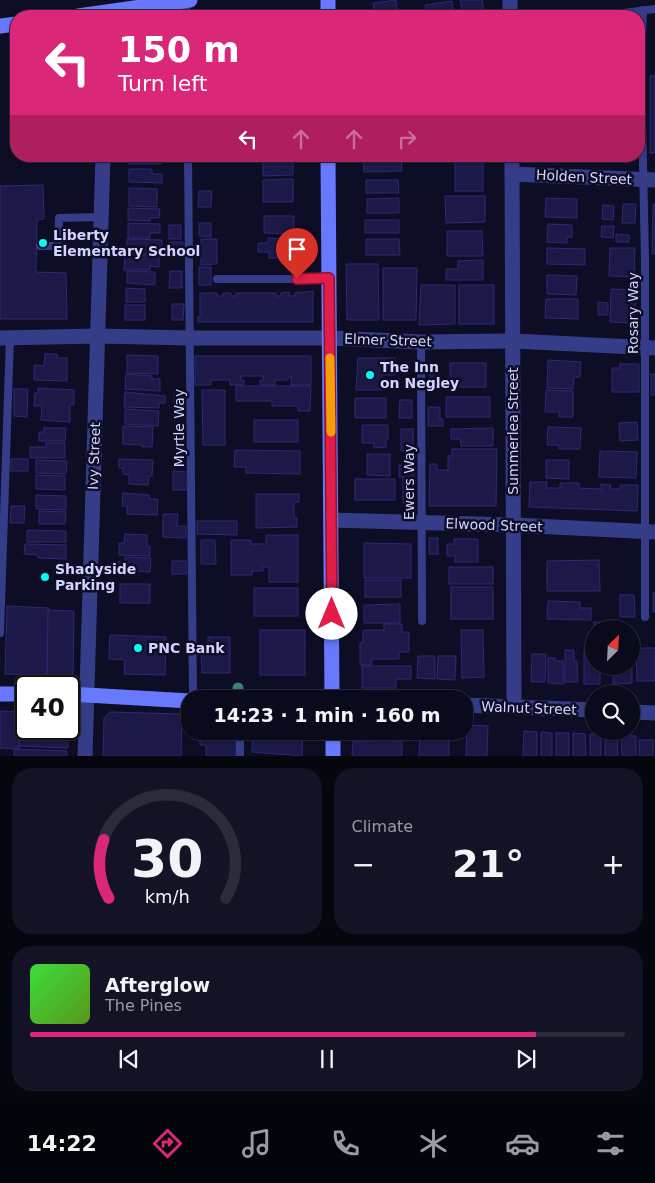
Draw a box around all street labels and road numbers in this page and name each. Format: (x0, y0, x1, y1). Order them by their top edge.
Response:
street label: Holden Street (535, 166, 633, 188)
street label: Rosary Way (625, 272, 641, 354)
street label: Elmer Street (344, 330, 433, 350)
street label: Summerlea Street (505, 367, 521, 495)
street label: Myrtle Way (171, 389, 187, 467)
street label: Ivy Street (85, 421, 103, 490)
street label: Ewers Way (401, 444, 417, 520)
street label: Elwood Street (445, 515, 543, 535)
street label: Walnut Street (481, 698, 578, 718)

